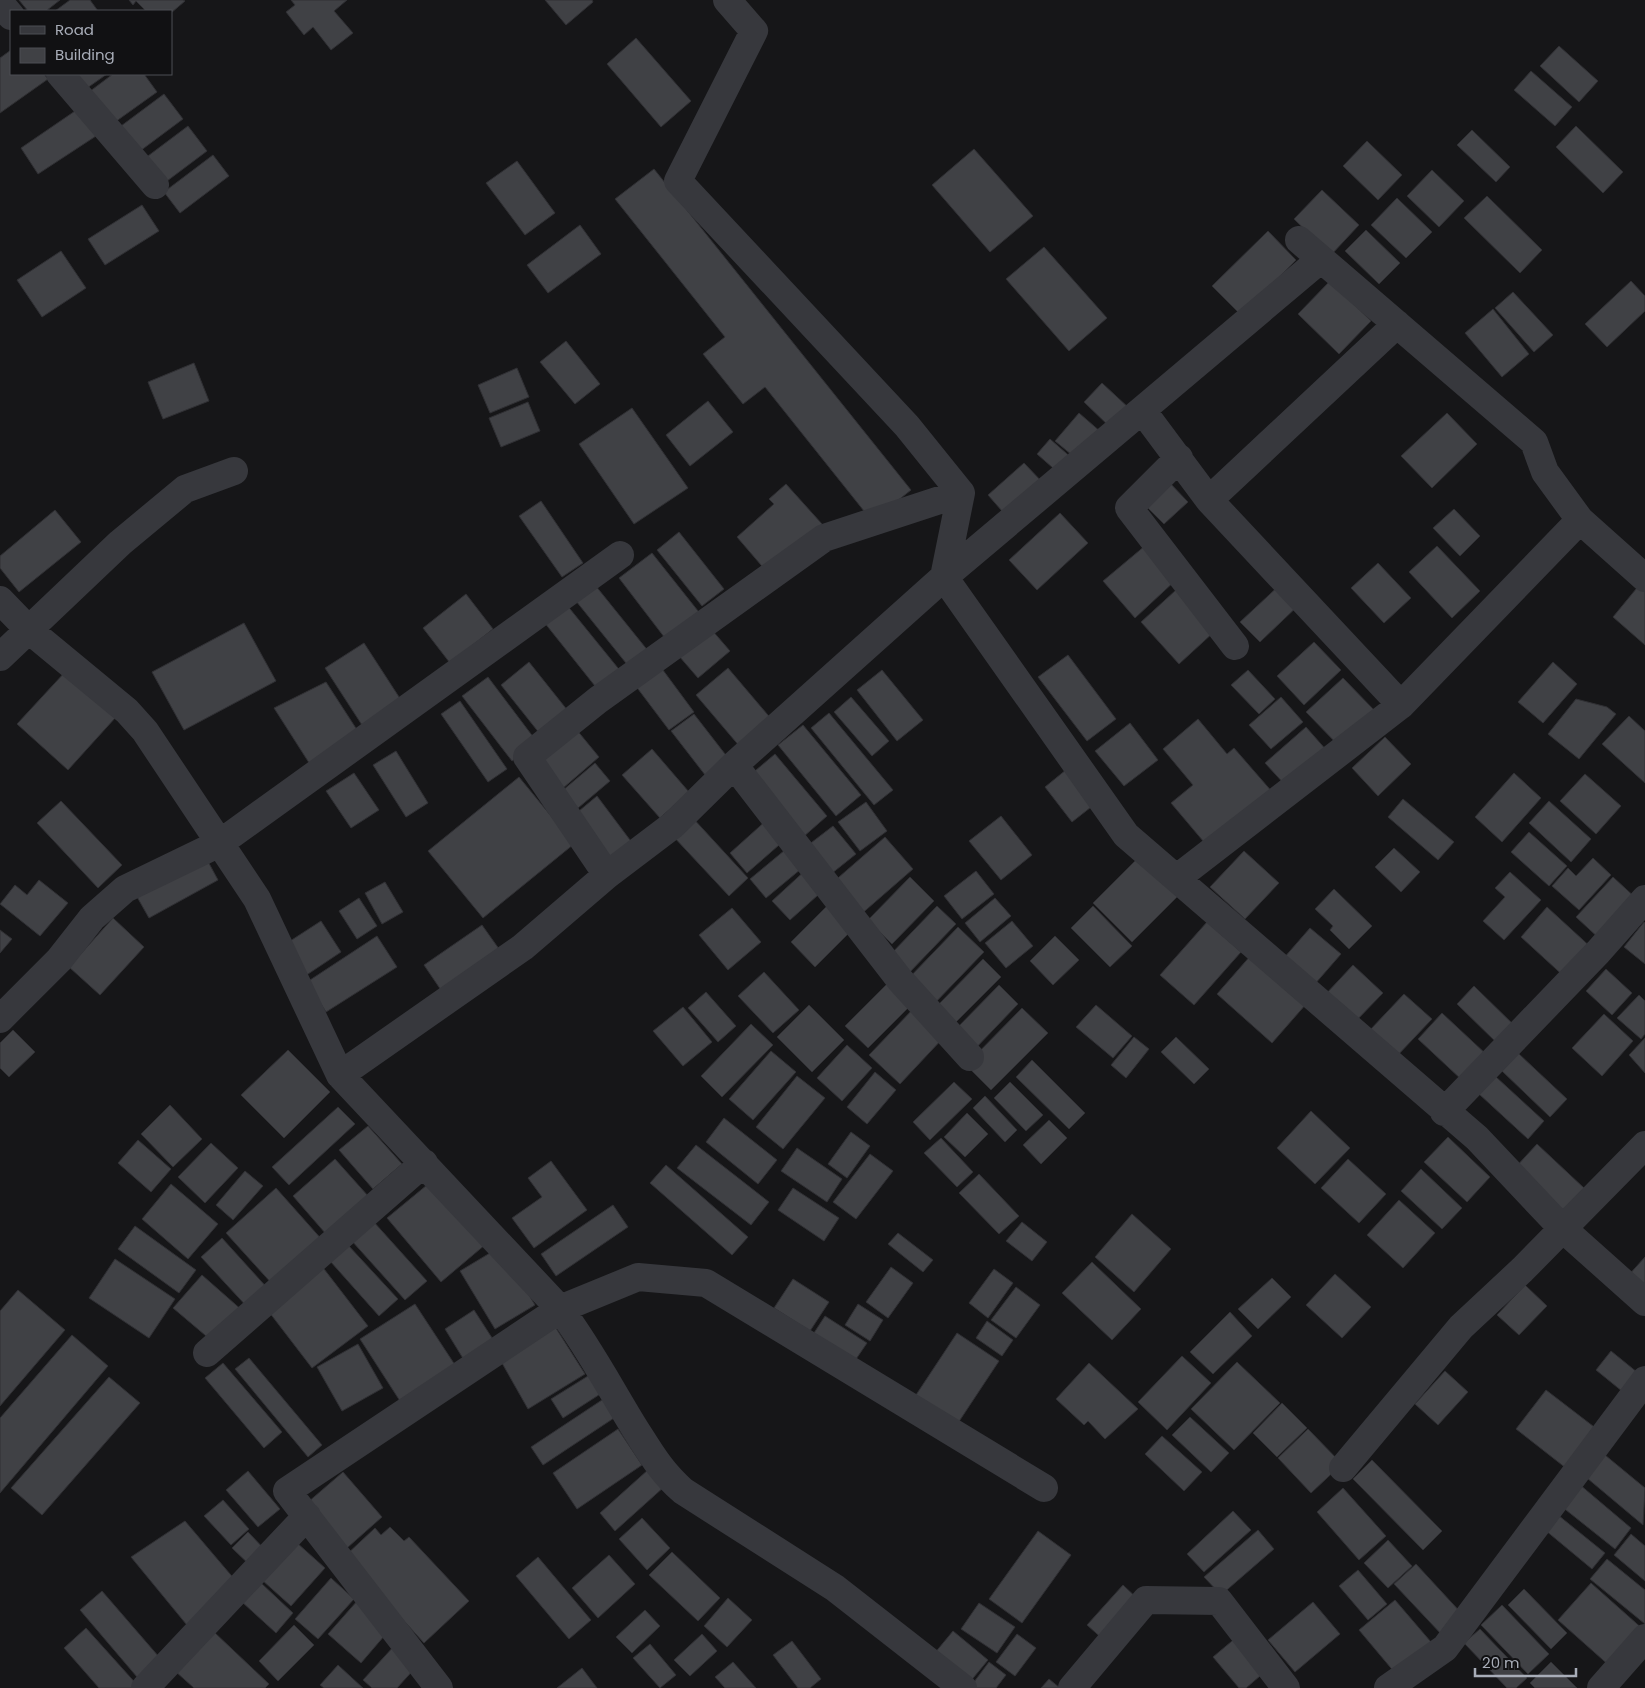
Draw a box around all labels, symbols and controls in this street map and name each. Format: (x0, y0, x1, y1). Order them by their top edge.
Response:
legend (10, 10, 172, 75)
text: Road (55, 19, 94, 40)
text: Building (55, 44, 115, 65)
scale bar (1475, 1646, 1576, 1678)
text: 20 m (1482, 1652, 1520, 1673)

